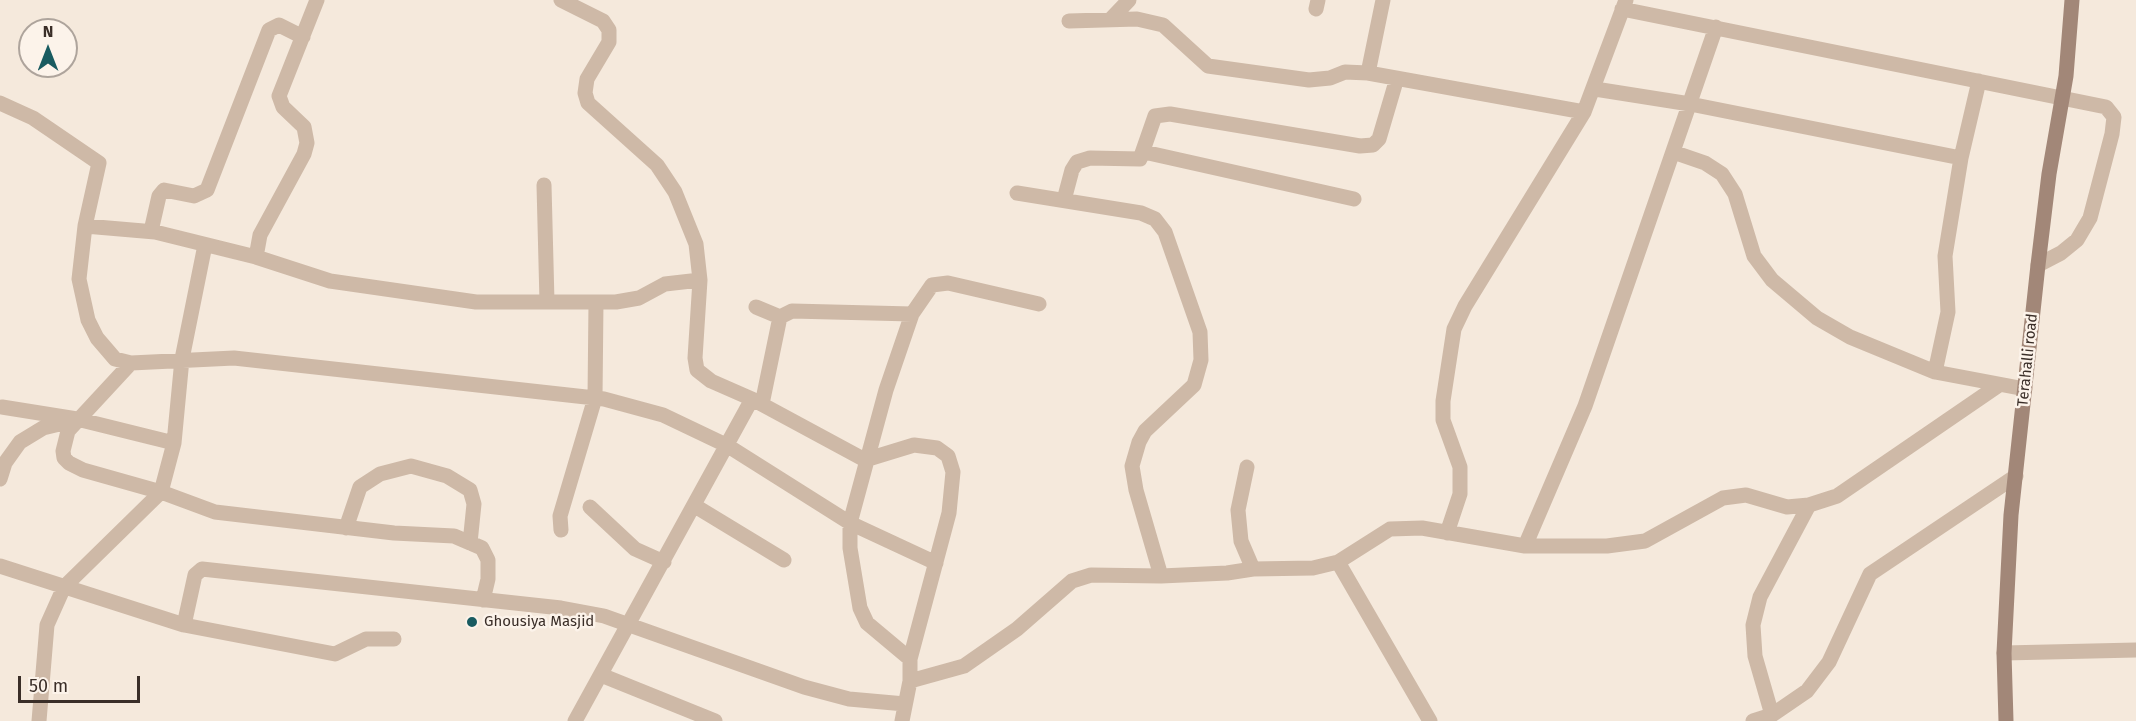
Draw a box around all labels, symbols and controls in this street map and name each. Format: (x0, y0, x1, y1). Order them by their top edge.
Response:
north arrow (18, 18, 78, 78)
text: N (43, 22, 53, 41)
street label: Terahalli road (2014, 313, 2042, 407)
place label: Ghousiya Masjid (484, 613, 594, 631)
marker: Ghousiya Masjid (465, 615, 479, 629)
scale bar (21, 664, 142, 702)
text: 50 m (29, 675, 68, 697)

